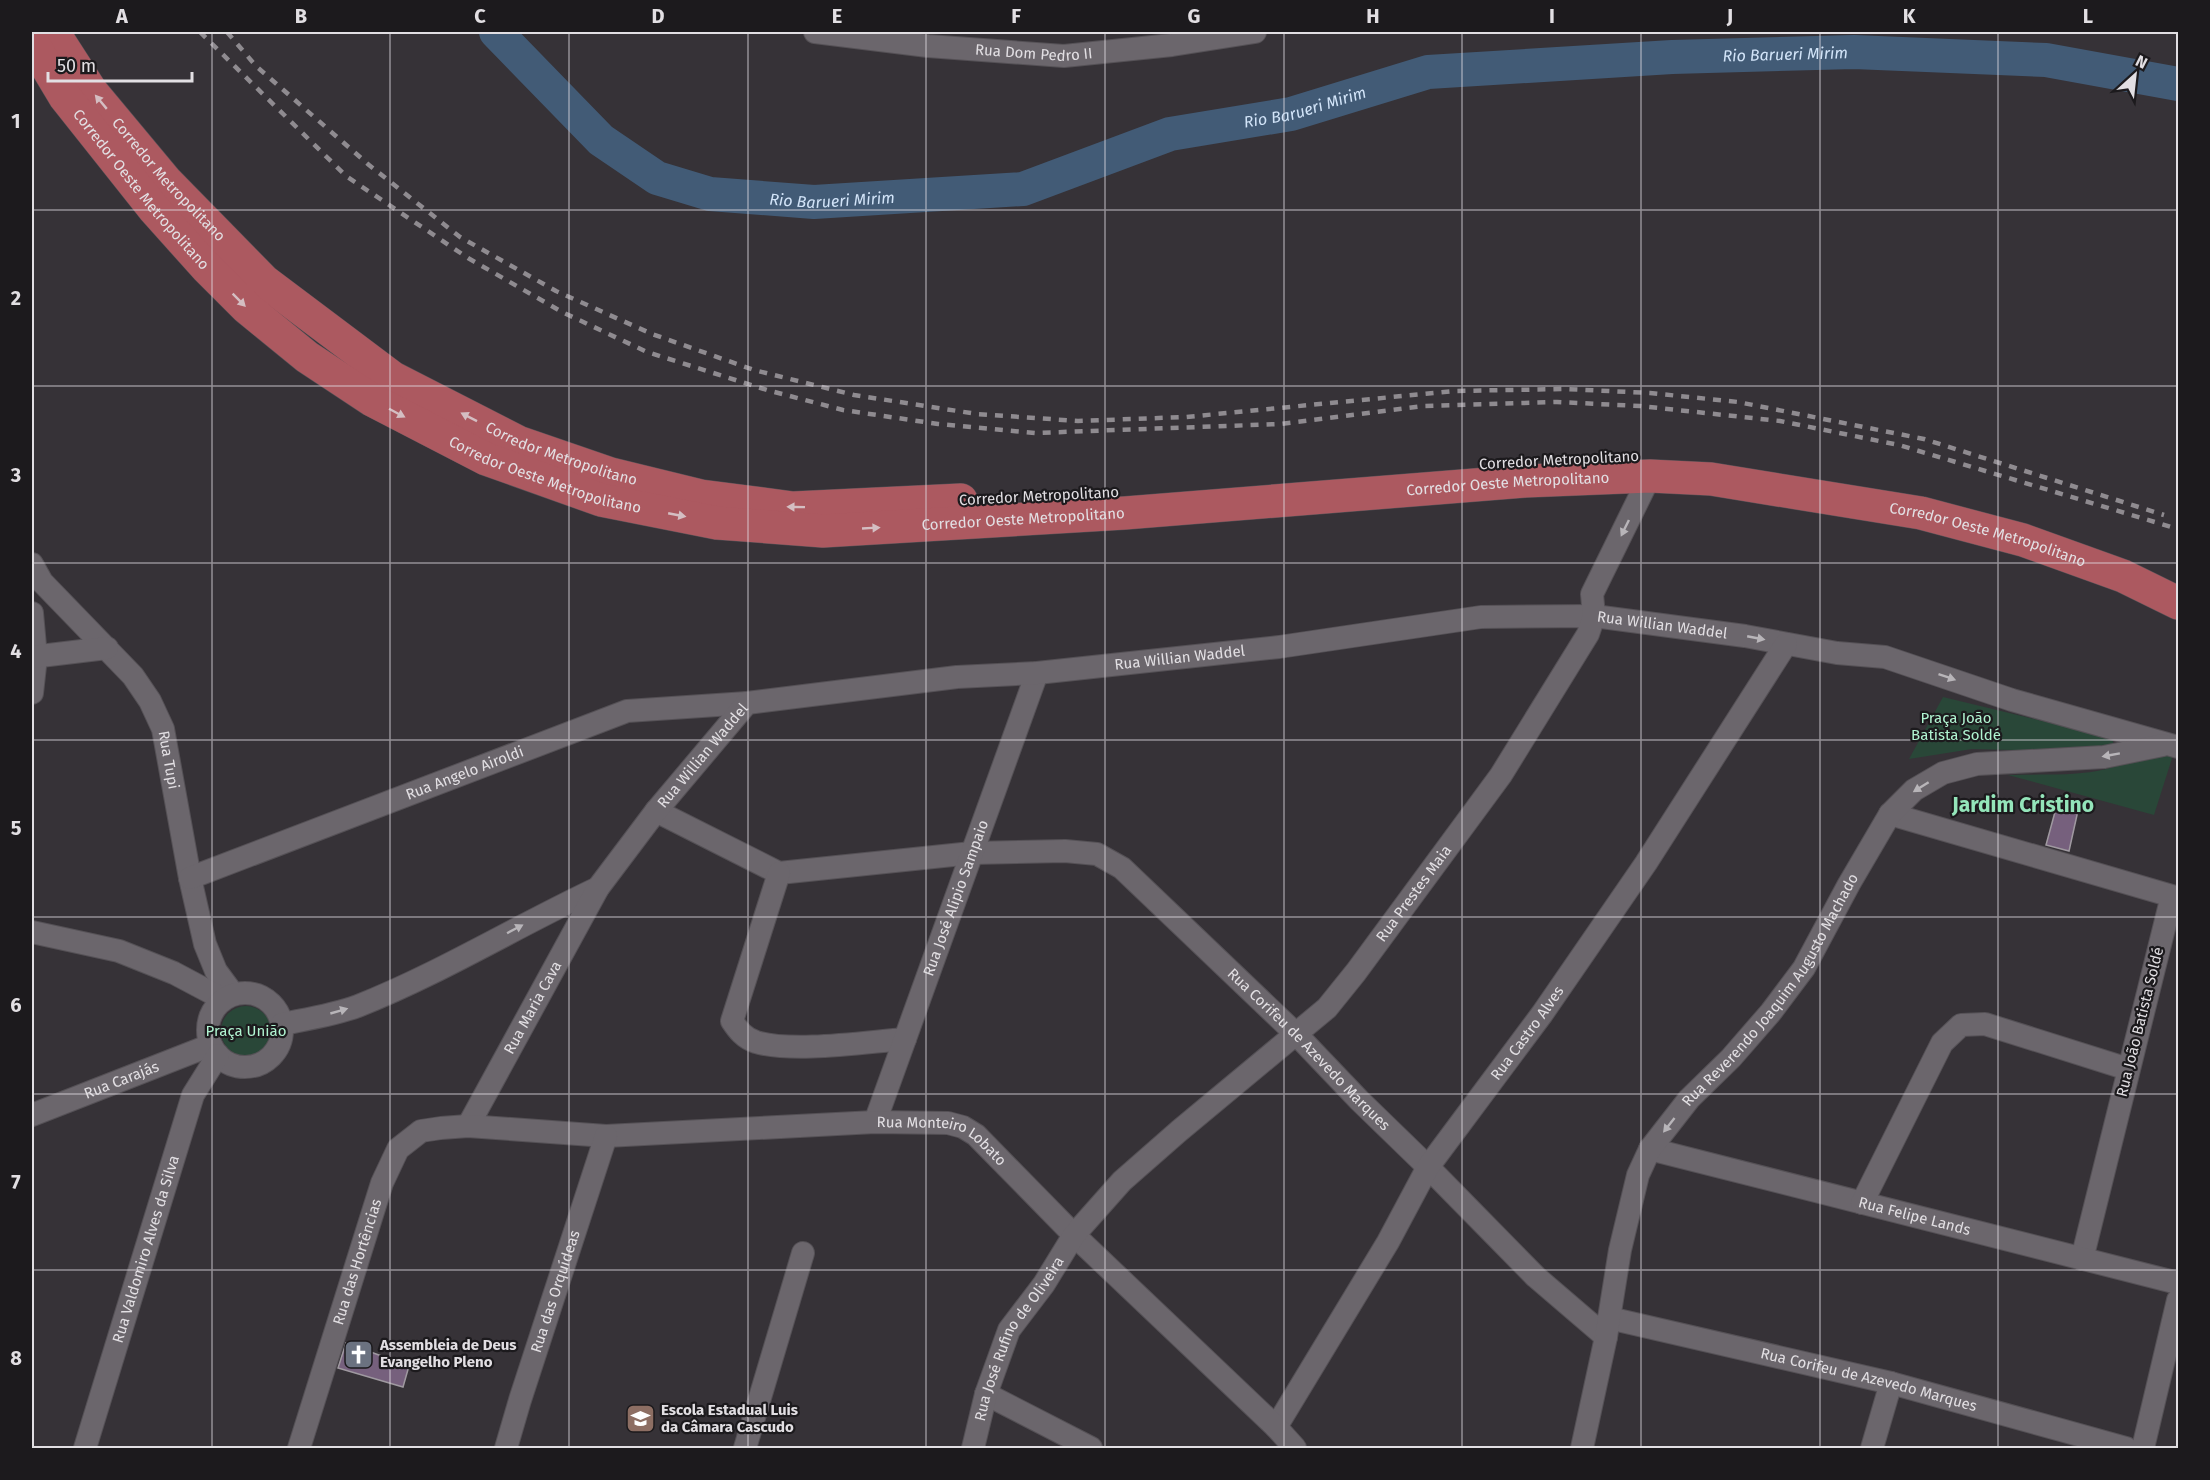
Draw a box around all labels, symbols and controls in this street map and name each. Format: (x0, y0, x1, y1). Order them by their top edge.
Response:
text: A (115, 4, 129, 28)
text: B (295, 4, 307, 28)
text: C (474, 4, 486, 28)
text: D (651, 4, 665, 28)
text: E (832, 4, 842, 28)
text: F (1011, 4, 1021, 28)
text: G (1188, 4, 1200, 28)
text: H (1366, 4, 1380, 28)
text: I (1549, 4, 1555, 28)
text: J (1726, 4, 1733, 28)
text: K (1903, 4, 1916, 28)
text: L (2083, 4, 2093, 28)
street label: Rua Dom Pedro II (975, 40, 1093, 65)
water label: Rio Barueri Mirim (1722, 43, 1848, 66)
scale bar (48, 45, 192, 83)
north arrow (2105, 45, 2165, 105)
text: N (2133, 51, 2151, 73)
text: 50 m (57, 55, 96, 77)
water label: Rio Barueri Mirim (1242, 83, 1368, 132)
one-way arrow (94, 94, 107, 110)
street label: Corredor Oeste Metropolitano (69, 106, 213, 273)
text: 1 (11, 109, 21, 133)
street label: Corredor Metropolitano (108, 114, 229, 245)
water label: Rio Barueri Mirim (769, 188, 895, 212)
text: 2 (11, 286, 21, 310)
one-way arrow (231, 292, 245, 306)
one-way arrow (389, 408, 406, 418)
one-way arrow (460, 412, 477, 422)
street label: Corredor Metropolitano (482, 418, 639, 489)
street label: Corredor Oeste Metropolitano (446, 432, 643, 517)
street label: Corredor Metropolitano (1478, 447, 1640, 473)
text: 3 (10, 463, 21, 487)
street label: Corredor Oeste Metropolitano (1406, 469, 1610, 499)
street label: Corredor Metropolitano (958, 483, 1120, 509)
street label: Corredor Oeste Metropolitano (1888, 499, 2088, 571)
one-way arrow (787, 502, 806, 512)
street label: Corredor Oeste Metropolitano (921, 504, 1125, 534)
one-way arrow (668, 511, 687, 520)
one-way arrow (1620, 520, 1629, 537)
one-way arrow (861, 523, 880, 533)
street label: Rua Willian Waddel (1596, 608, 1729, 643)
one-way arrow (1747, 634, 1766, 643)
text: 4 (10, 639, 22, 663)
street label: Rua Willian Waddel (1113, 642, 1246, 674)
one-way arrow (1938, 673, 1956, 683)
street label: Rua Willian Waddel (653, 699, 752, 812)
park label: Praça João Batista Soldé (1911, 709, 2001, 744)
street label: Rua Tupi (154, 729, 183, 791)
street label: Rua Angelo Airoldi (403, 742, 526, 804)
one-way arrow (2101, 751, 2120, 760)
one-way arrow (1913, 781, 1929, 792)
district label: Jardim Cristino (1951, 792, 2094, 818)
text: 5 (11, 816, 22, 840)
street label: Rua José Alípio Sampaio (919, 818, 992, 979)
street label: Rua Prestes Maia (1372, 842, 1455, 945)
street label: Rua Reverendo Joaquim Augusto Machado (1678, 870, 1862, 1110)
one-way arrow (507, 924, 524, 934)
street label: Rua João Batista Soldé (2113, 945, 2167, 1099)
street label: Rua Maria Cava (500, 958, 565, 1057)
street label: Rua Corifeu de Azevedo Marques (1224, 965, 1394, 1134)
street label: Rua Castro Alves (1487, 983, 1568, 1084)
text: 6 (10, 993, 22, 1017)
one-way arrow (330, 1006, 348, 1015)
park label: Praça União (206, 1022, 286, 1040)
street label: Rua Carajás (81, 1057, 161, 1103)
street label: Rua Monteiro Lobato (877, 1113, 1010, 1170)
one-way arrow (1663, 1118, 1675, 1133)
street label: Rua Valdomiro Alves da Silva (109, 1153, 183, 1345)
text: 7 (11, 1170, 21, 1194)
street label: Rua Felipe Lands (1857, 1193, 1973, 1239)
street label: Rua das Hortências (329, 1197, 386, 1327)
street label: Rua das Orquídeas (527, 1228, 584, 1355)
street label: Rua José Rufino de Oliveira (971, 1253, 1068, 1423)
place label: Assembleia de Deus Evangelho Pleno (379, 1336, 517, 1371)
church icon: Assembleia de Deus Evangelho Pleno (343, 1338, 375, 1370)
street label: Rua Corifeu de Azevedo Marques (1759, 1344, 1979, 1415)
text: 8 (10, 1346, 22, 1370)
place label: Escola Estadual Luis da Câmara Cascudo (661, 1401, 798, 1436)
school or university icon: Escola Estadual Luis da Câmara Cascudo (624, 1403, 656, 1435)

